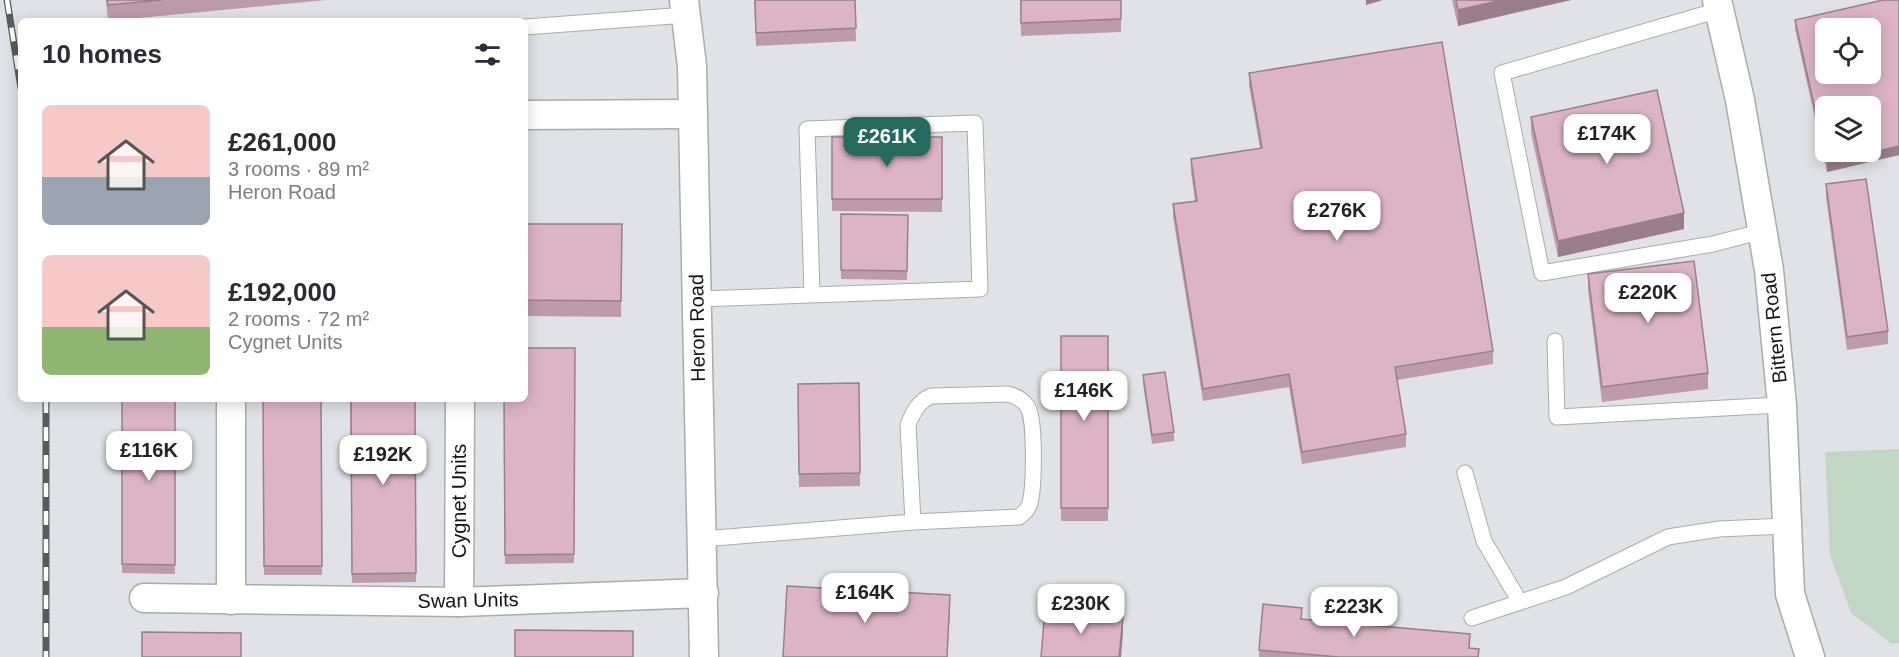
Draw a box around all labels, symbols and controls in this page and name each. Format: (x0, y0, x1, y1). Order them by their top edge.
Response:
map controls (1815, 18, 1881, 162)
button: locate (1815, 18, 1881, 84)
icon: filters (471, 38, 504, 71)
text: 10 homes (42, 39, 162, 69)
button: layers (1815, 96, 1881, 162)
pin: £174K (1565, 114, 1649, 165)
pin: £261K (845, 117, 929, 168)
text: £174K (1578, 122, 1636, 144)
text: £261K (858, 125, 916, 147)
text: £261,000 (228, 127, 336, 157)
icon: home (90, 129, 162, 201)
text: 3 rooms · 89 m² (228, 158, 369, 180)
text: Heron Road (228, 181, 336, 203)
pin: £276K (1295, 191, 1379, 242)
text: £276K (1308, 199, 1366, 221)
street label: Bittern Road (1757, 272, 1791, 384)
pin: £220K (1606, 273, 1690, 324)
street label: Heron Road (685, 274, 709, 382)
text: £192,000 (228, 277, 336, 307)
icon: home (90, 279, 162, 351)
text: £220K (1619, 281, 1677, 303)
text: 2 rooms · 72 m² (228, 308, 369, 330)
text: Cygnet Units (228, 331, 343, 353)
pin: £146K (1042, 371, 1126, 422)
text: £146K (1055, 379, 1113, 401)
pin: £116K (107, 431, 191, 482)
pin: £192K (341, 435, 425, 486)
text: £116K (120, 439, 178, 461)
text: £192K (354, 443, 412, 465)
street label: Cygnet Units (448, 444, 470, 558)
pin: £164K (823, 573, 907, 624)
text: £164K (836, 581, 894, 603)
pin: £230K (1039, 584, 1123, 635)
pin: £223K (1312, 587, 1396, 638)
street label: Swan Units (417, 588, 519, 612)
text: £230K (1052, 592, 1110, 614)
text: £223K (1325, 595, 1383, 617)

